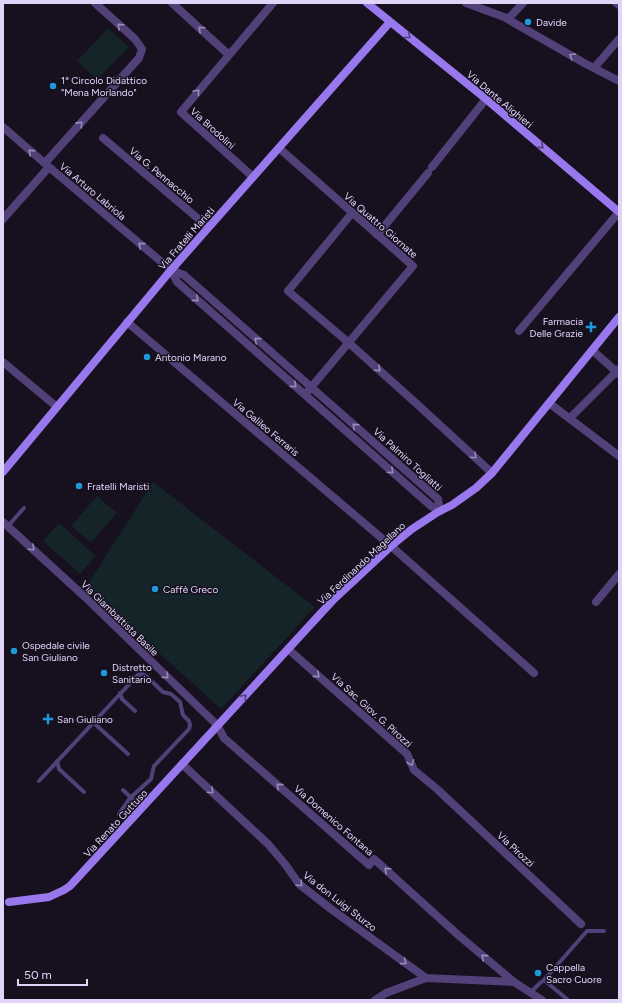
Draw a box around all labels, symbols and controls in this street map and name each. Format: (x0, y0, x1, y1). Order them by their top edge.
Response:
place label: Davide (536, 16, 567, 29)
marker: Davide (523, 17, 533, 27)
one-way arrow (118, 24, 125, 31)
one-way arrow (198, 26, 206, 34)
one-way arrow (403, 32, 411, 39)
one-way arrow (569, 53, 576, 60)
street label: Via Dante Alighieri (464, 68, 535, 131)
place label: 1° Circolo Didattico "Mena Morlando" (61, 74, 147, 99)
marker: 1° Circolo Didattico "Mena Morlando" (48, 81, 58, 91)
one-way arrow (193, 90, 200, 97)
street label: Via Brodolini (187, 105, 238, 152)
one-way arrow (75, 121, 83, 129)
one-way arrow (536, 141, 543, 148)
street label: Via G. Pennacchio (127, 144, 197, 206)
one-way arrow (29, 149, 36, 156)
street label: Via Arturo Labriola (57, 160, 129, 223)
street label: Via Quattro Giornate (341, 190, 421, 261)
street label: Via Fratelli Maristi (156, 204, 217, 272)
one-way arrow (138, 243, 146, 250)
one-way arrow (191, 294, 199, 302)
place label: Farmacia Delle Grazie (530, 315, 584, 340)
marker: Farmacia Delle Grazie (586, 322, 596, 332)
one-way arrow (254, 337, 262, 344)
place label: Antonio Marano (155, 351, 227, 364)
marker: Antonio Marano (142, 352, 152, 362)
one-way arrow (373, 364, 381, 371)
one-way arrow (289, 380, 297, 387)
street label: Via Galileo Ferraris (230, 396, 302, 459)
one-way arrow (352, 423, 360, 430)
street label: Via Palmiro Togliatti (370, 425, 445, 494)
one-way arrow (469, 452, 477, 459)
one-way arrow (386, 466, 394, 474)
place label: Fratelli Maristi (87, 480, 149, 493)
marker: Fratelli Maristi (74, 481, 84, 491)
street label: Via Ferdinando Magellano (315, 519, 408, 607)
one-way arrow (27, 543, 34, 550)
street label: Via Giambattista Basile (78, 578, 162, 659)
place label: Caffè Greco (163, 583, 218, 596)
marker: Caffè Greco (150, 584, 160, 594)
place label: Ospedale civile San Giuliano (22, 639, 90, 664)
marker: Ospedale civile San Giuliano (9, 646, 19, 656)
place label: Distretto Sanitario (112, 661, 152, 686)
marker: Distretto Sanitario (99, 668, 109, 678)
one-way arrow (313, 670, 320, 677)
street label: Via Sac. Giov. G. Pirozzi (328, 670, 415, 750)
one-way arrow (161, 671, 169, 679)
one-way arrow (239, 694, 246, 701)
marker: San Giuliano (42, 713, 54, 725)
place label: San Giuliano (57, 713, 113, 726)
one-way arrow (406, 760, 414, 767)
street label: Via Domenico Fontana (291, 782, 376, 859)
one-way arrow (277, 784, 284, 791)
one-way arrow (206, 786, 214, 793)
street label: Via Renato Guttuso (81, 787, 150, 860)
street label: Via Pirozzi (494, 829, 537, 870)
one-way arrow (384, 868, 392, 875)
street label: Via don Luigi Sturzo (300, 869, 379, 934)
one-way arrow (296, 879, 303, 887)
one-way arrow (482, 954, 489, 961)
one-way arrow (400, 957, 407, 964)
scale bar (18, 961, 87, 987)
place label: Cappella Sacro Cuore (546, 961, 602, 986)
text: 50 m (24, 968, 52, 982)
marker: Cappella Sacro Cuore (533, 968, 543, 978)

